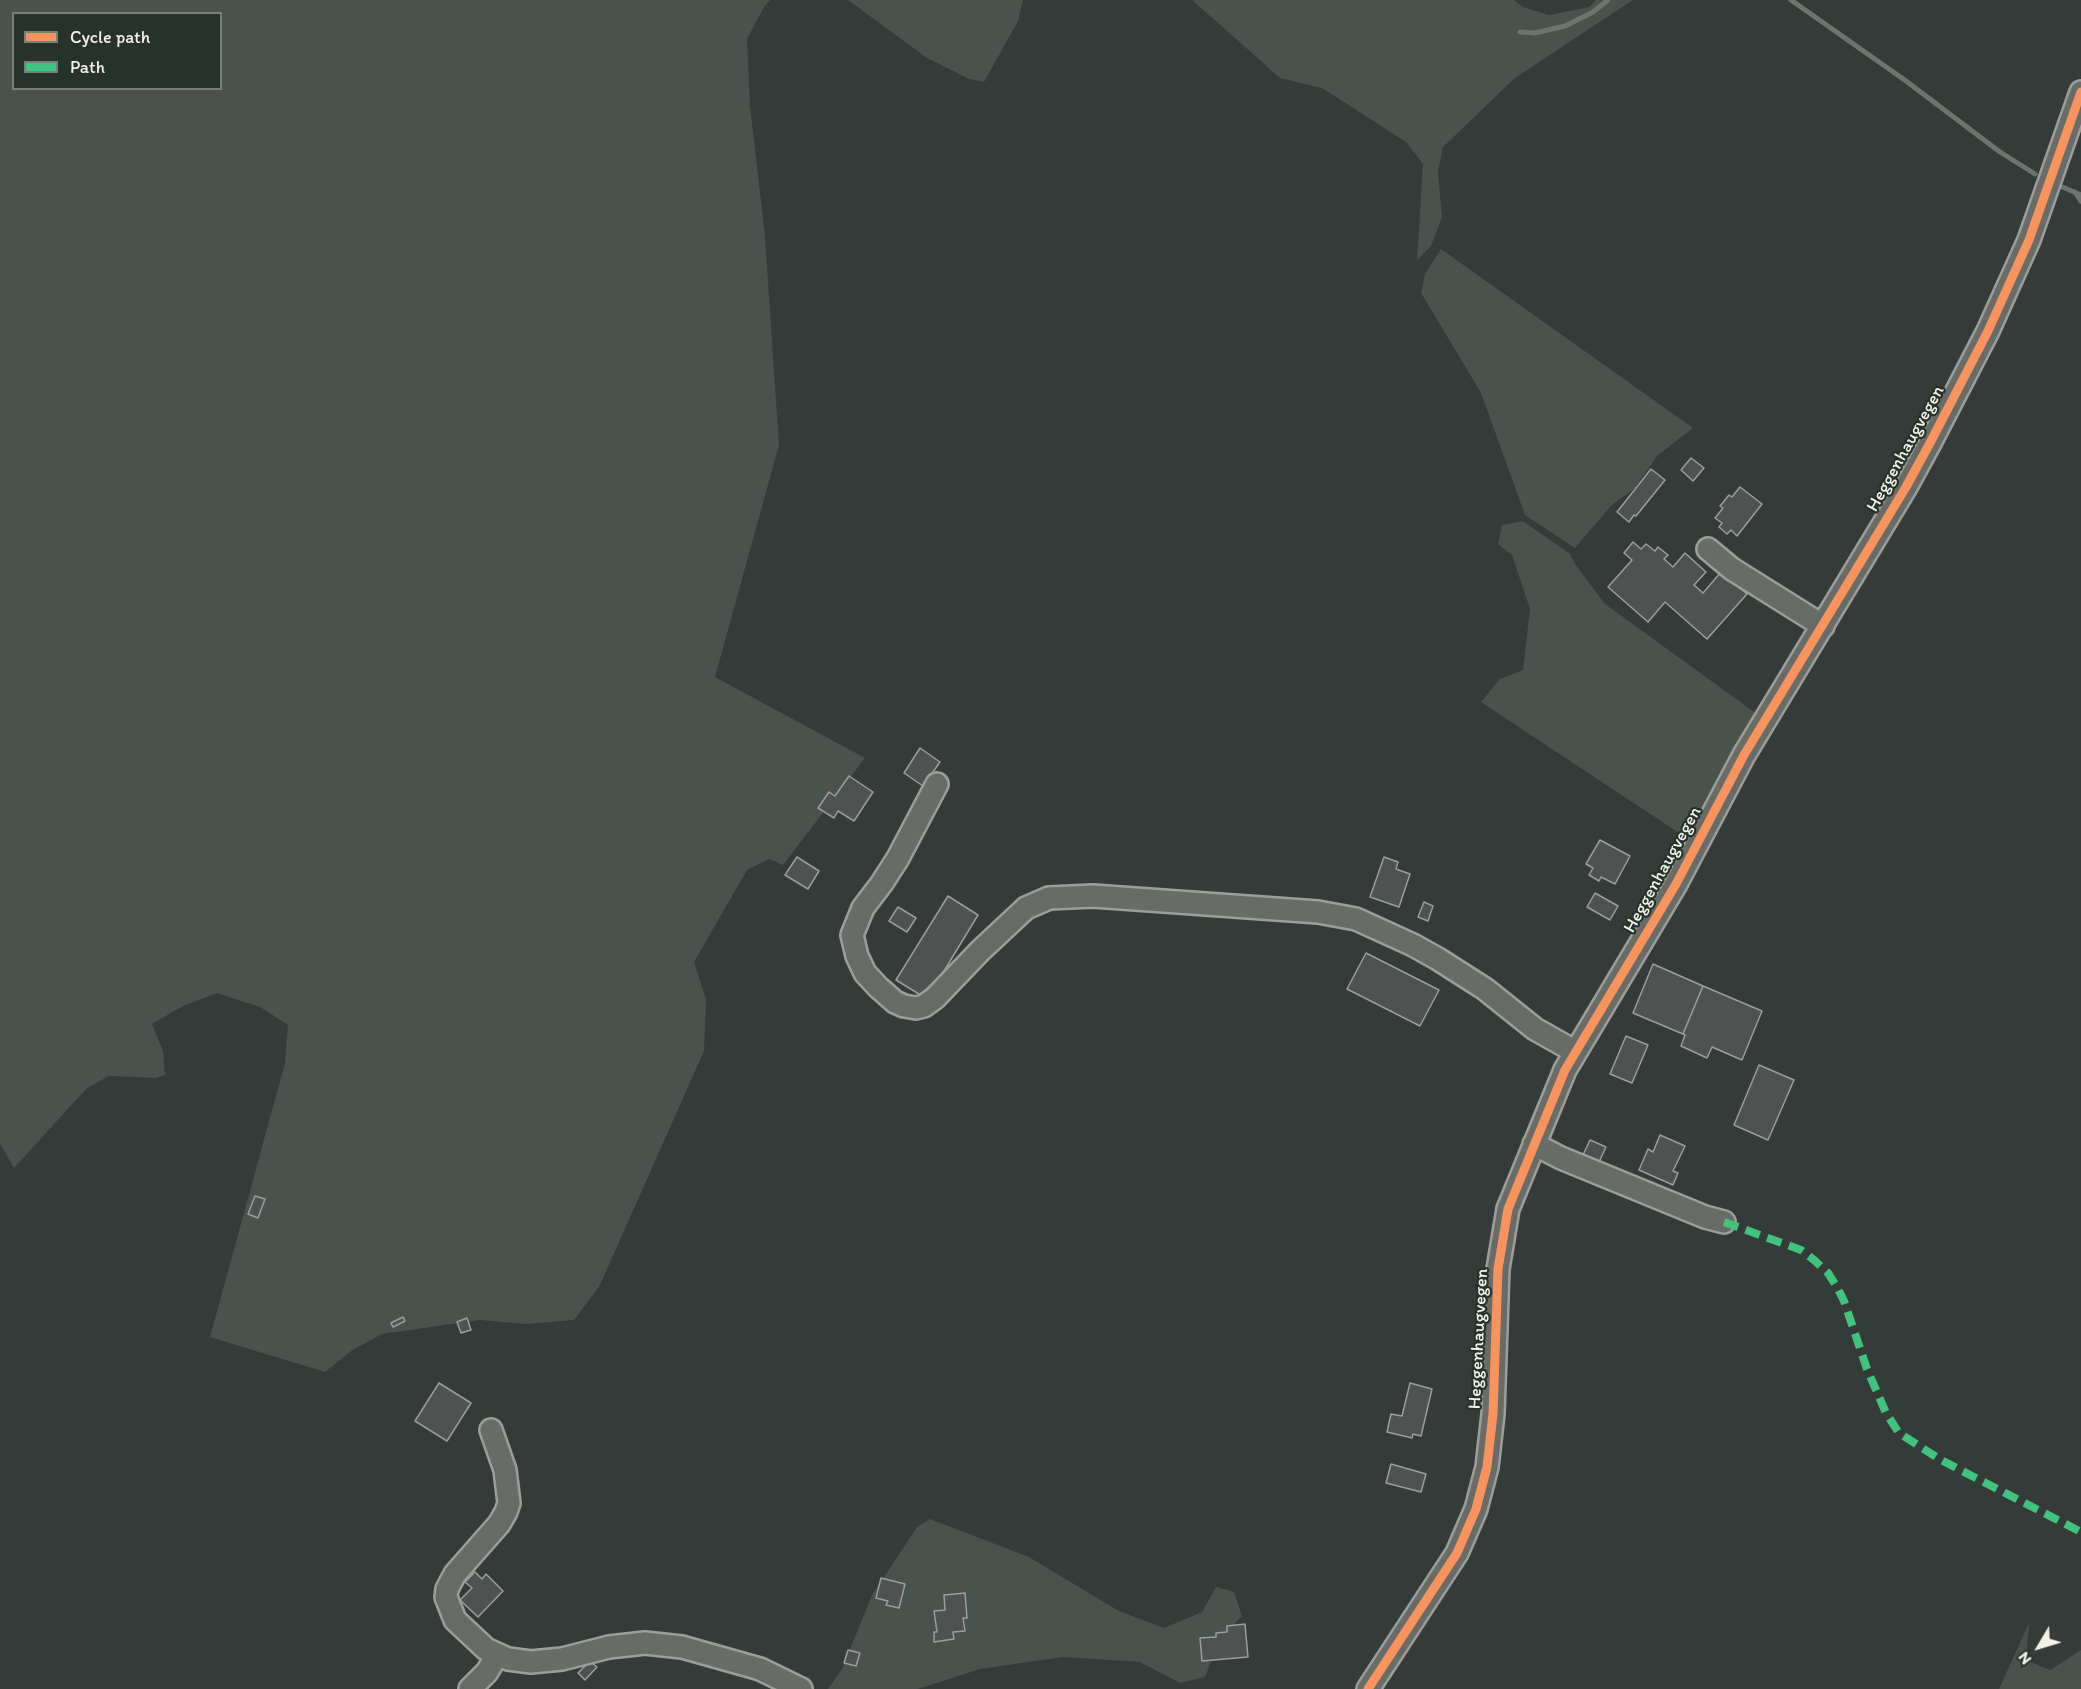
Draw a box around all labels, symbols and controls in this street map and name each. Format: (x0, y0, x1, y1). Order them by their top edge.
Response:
legend (12, 12, 222, 90)
text: Cycle path (70, 26, 150, 48)
text: Path (70, 56, 105, 78)
street label: Heggenhaugvegen (1862, 382, 1950, 516)
street label: Heggenhaugvegen (1619, 803, 1707, 937)
street label: Heggenhaugvegen (1465, 1268, 1493, 1410)
north arrow (2009, 1617, 2069, 1677)
text: N (2014, 1648, 2035, 1668)

